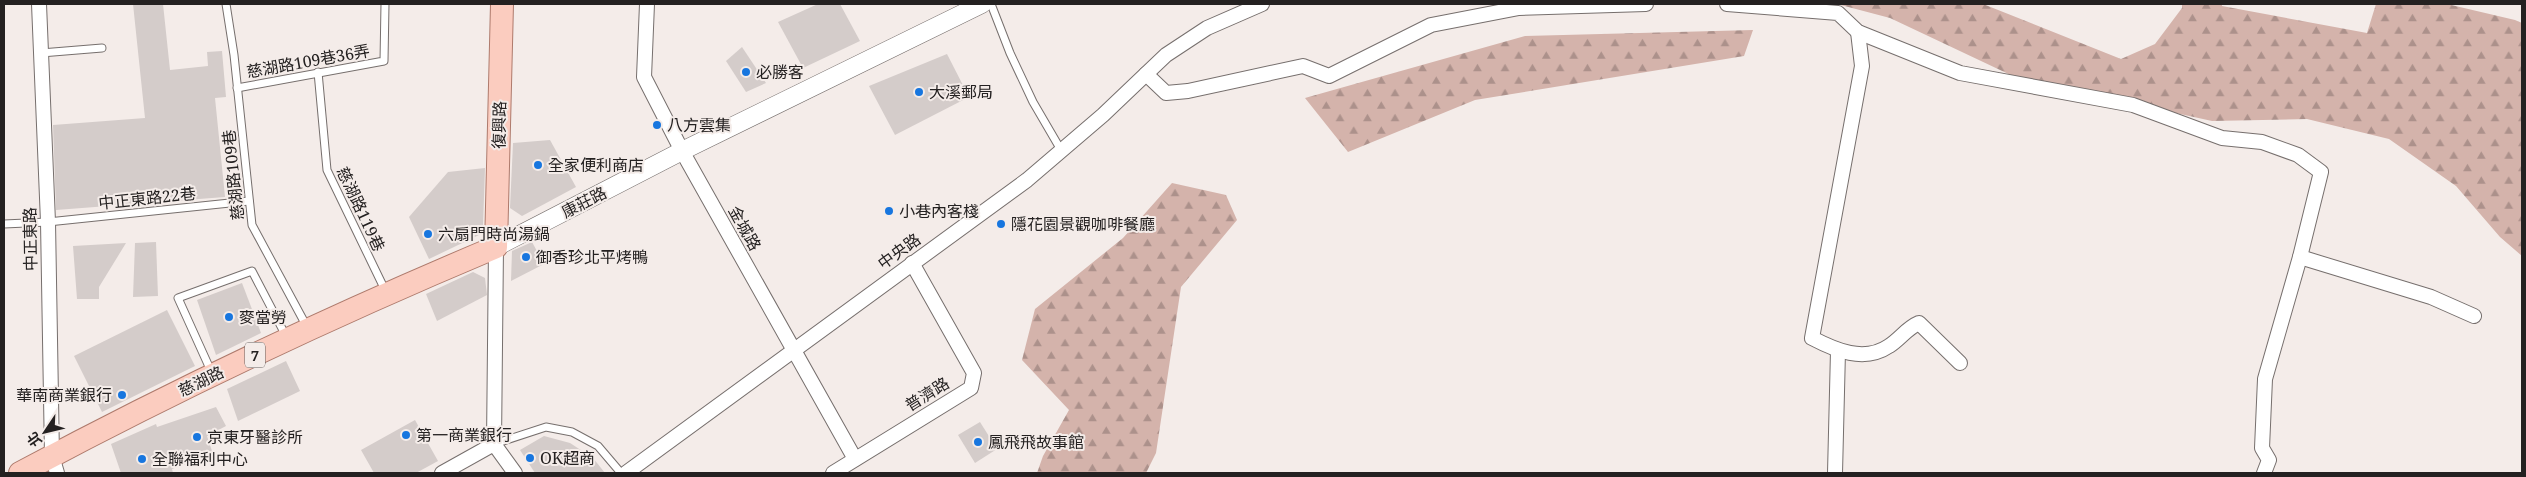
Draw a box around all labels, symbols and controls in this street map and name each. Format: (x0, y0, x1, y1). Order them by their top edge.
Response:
street label: 慈湖路109巷36弄 (245, 39, 371, 83)
place label: 必勝客 (756, 61, 804, 83)
marker: 必勝客 (740, 66, 752, 78)
place label: 大溪郵局 (929, 81, 993, 103)
marker: 大溪郵局 (913, 86, 925, 98)
street label: 復興路 (488, 101, 510, 149)
place label: 八方雲集 (667, 114, 731, 136)
marker: 八方雲集 (651, 119, 663, 131)
street label: 慈湖路109巷 (217, 129, 249, 221)
place label: 全家便利商店 (548, 154, 644, 176)
marker: 全家便利商店 (532, 159, 544, 171)
street label: 慈湖路119巷 (332, 163, 390, 255)
street label: 康莊路 (558, 181, 610, 223)
street label: 中正東路22巷 (97, 182, 197, 214)
place label: 小巷內客棧 (899, 200, 979, 222)
street label: 金城路 (724, 202, 766, 254)
marker: 小巷內客棧 (883, 205, 895, 217)
street label: 中正東路 (18, 207, 42, 271)
place label: 隱花園景觀咖啡餐廳 (1011, 213, 1155, 235)
marker: 隱花園景觀咖啡餐廳 (995, 218, 1007, 230)
place label: 六扇門時尚湯鍋 (438, 223, 550, 245)
marker: 六扇門時尚湯鍋 (422, 228, 434, 240)
street label: 中央路 (873, 228, 925, 274)
place label: 御香珍北平烤鴨 (536, 246, 648, 268)
marker: 御香珍北平烤鴨 (520, 251, 532, 263)
place label: 麥當勞 (239, 306, 287, 328)
marker: 麥當勞 (223, 311, 235, 323)
road number: 7 (245, 342, 265, 368)
street label: 慈湖路 (175, 361, 227, 401)
street label: 普濟路 (901, 372, 953, 416)
place label: 華南商業銀行 (16, 384, 112, 406)
marker: 華南商業銀行 (116, 389, 128, 401)
north arrow (20, 407, 70, 457)
place label: 第一商業銀行 (416, 424, 512, 446)
place label: 京東牙醫診所 (207, 426, 303, 448)
text: 北 (22, 429, 46, 451)
marker: 第一商業銀行 (400, 429, 412, 441)
marker: 京東牙醫診所 (191, 431, 203, 443)
place label: 鳳飛飛故事館 (988, 431, 1084, 453)
marker: 鳳飛飛故事館 (972, 436, 984, 448)
place label: OK超商 (540, 447, 595, 469)
place label: 全聯福利中心 (152, 448, 248, 470)
marker: OK超商 (524, 452, 536, 464)
marker: 全聯福利中心 (136, 453, 148, 465)

